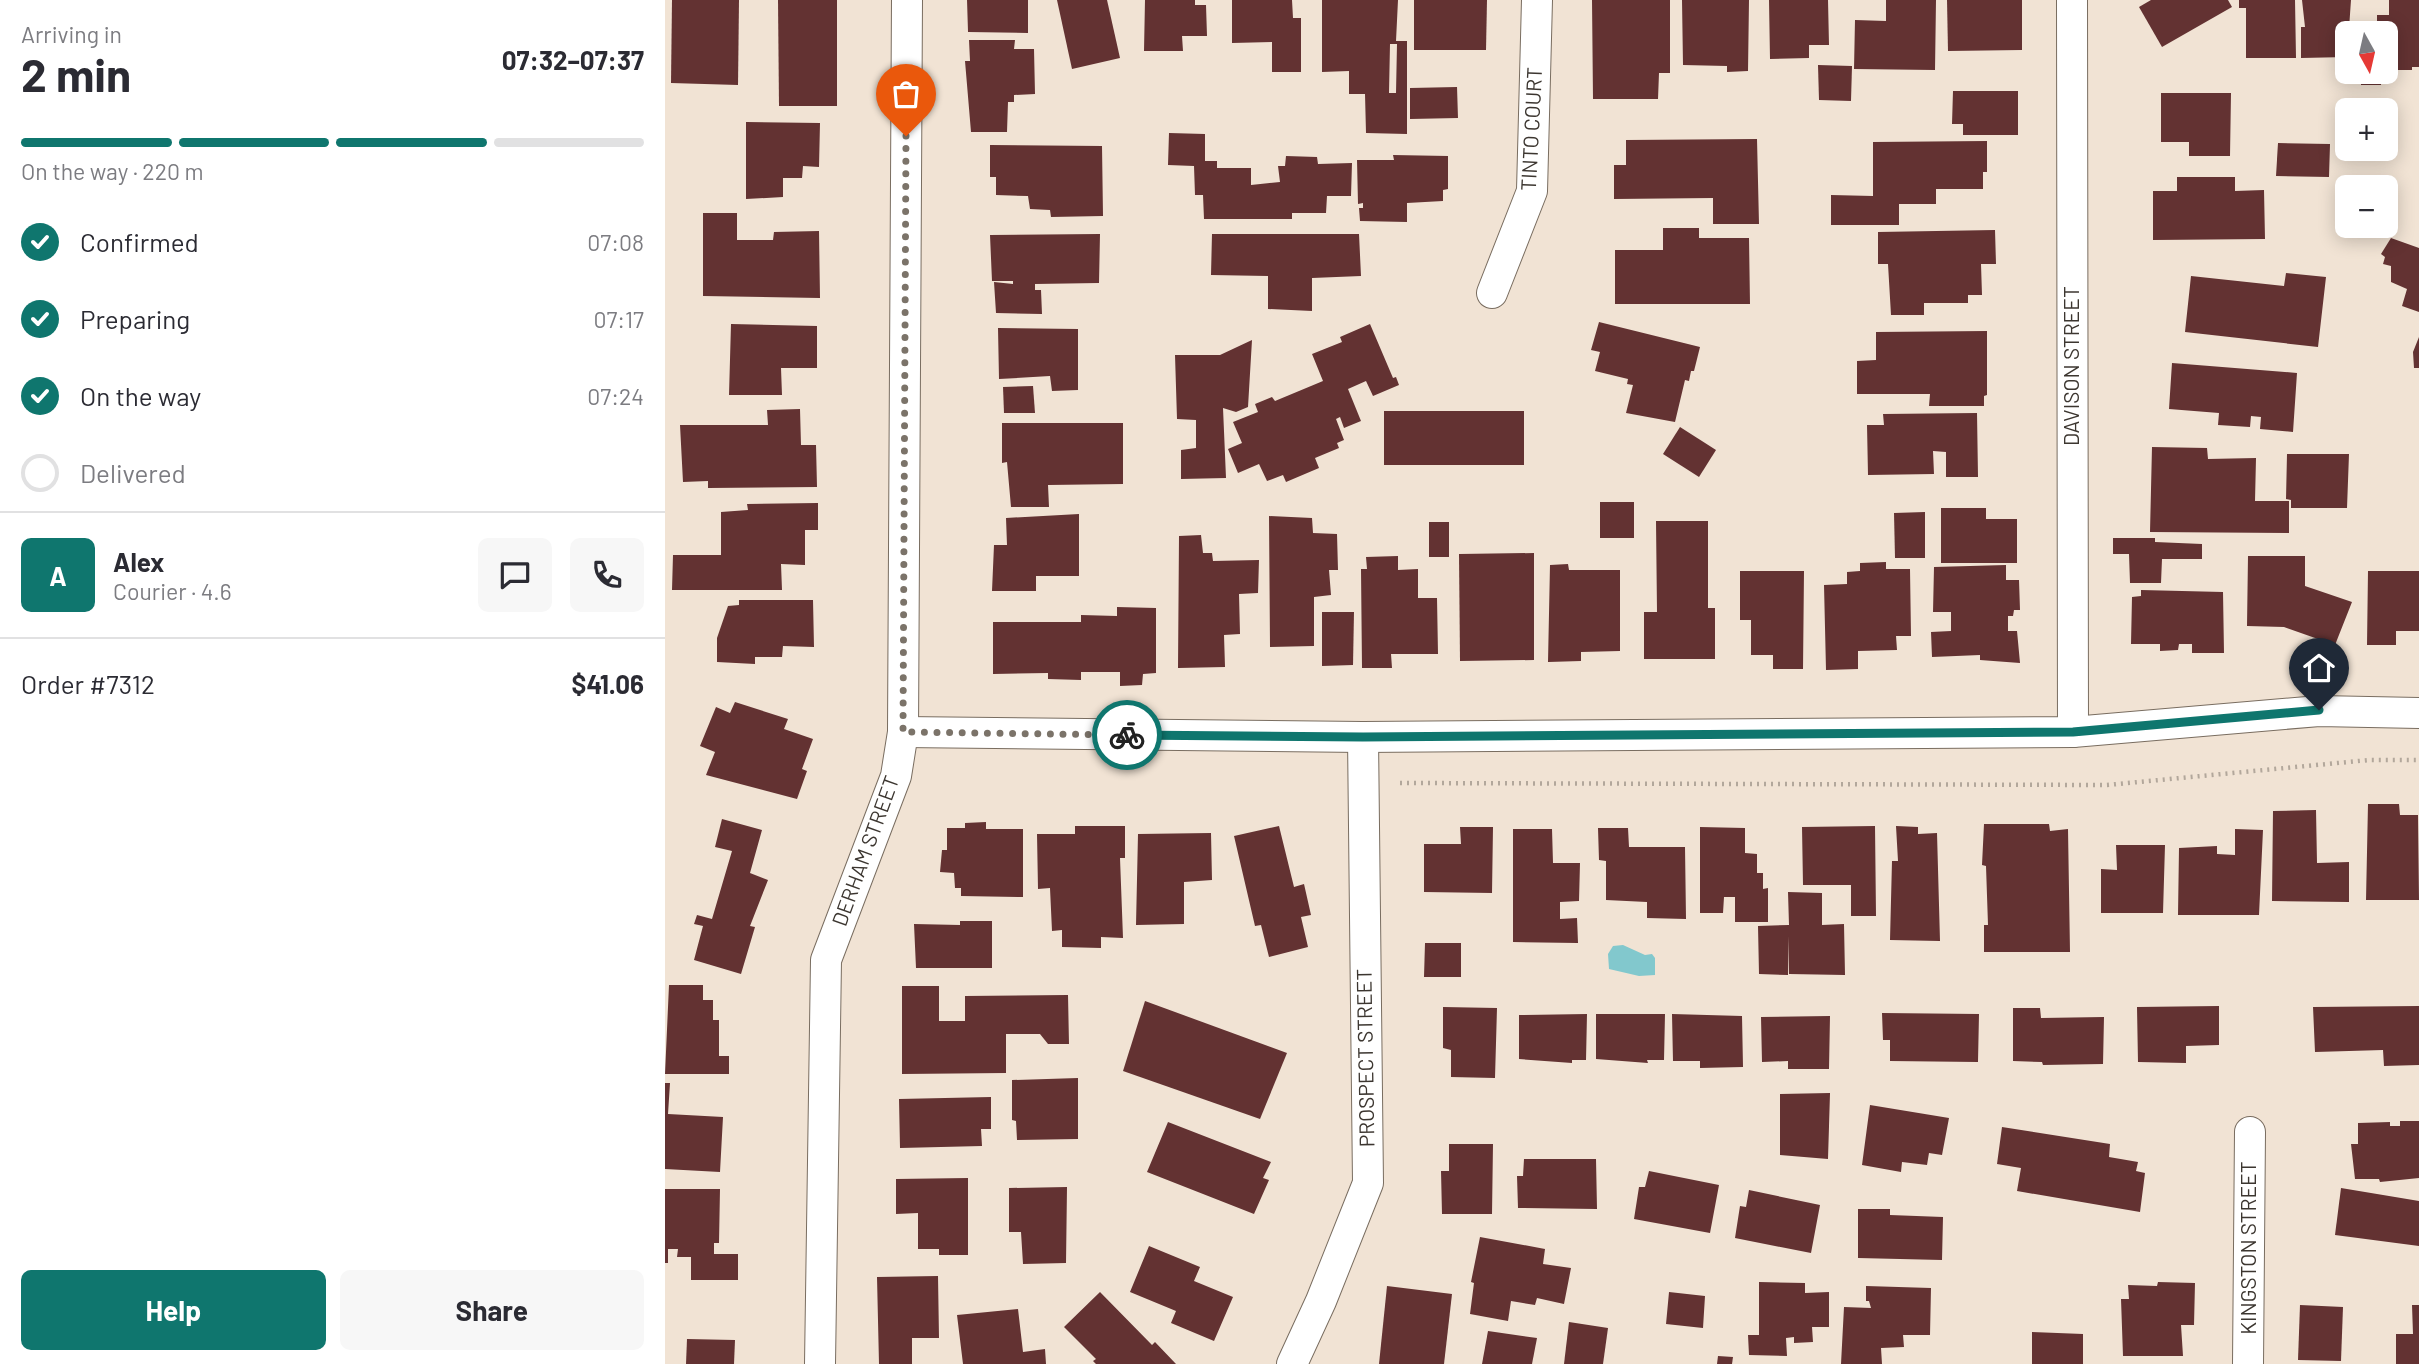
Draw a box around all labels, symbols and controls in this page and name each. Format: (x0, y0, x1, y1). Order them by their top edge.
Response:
text: Arriving in (21, 20, 122, 48)
north arrow (2335, 21, 2397, 84)
map controls (2335, 21, 2398, 238)
text: 07:32–07:37 (502, 44, 644, 75)
text: 2 min (21, 46, 131, 101)
pin (876, 64, 936, 136)
street label: TINTO COURT (1515, 66, 1546, 191)
icon: bag (887, 75, 925, 113)
button: + (2335, 98, 2398, 161)
text: On the way · 220 m (21, 157, 204, 185)
button: − (2335, 175, 2398, 238)
icon: check (21, 223, 59, 261)
text: Confirmed (80, 226, 199, 257)
text: 07:08 (587, 228, 644, 256)
street label: DAVISON STREET (2058, 286, 2083, 446)
icon: check (21, 300, 59, 338)
text: Preparing (80, 303, 190, 334)
text: 07:17 (593, 305, 644, 333)
icon: check (21, 377, 59, 415)
text: On the way (80, 380, 201, 411)
text: 07:24 (587, 382, 644, 410)
text: Delivered (80, 457, 186, 488)
button: chat (478, 538, 552, 612)
button: phone (570, 538, 644, 612)
text: Alex (113, 546, 164, 577)
text: A (49, 560, 67, 591)
text: Courier · 4.6 (113, 577, 232, 605)
pin (2289, 638, 2349, 710)
icon: home (2300, 649, 2338, 687)
text: Order #7312 (21, 668, 155, 699)
text: $41.06 (572, 668, 644, 699)
courier (1092, 700, 1162, 770)
icon: bike (1108, 716, 1146, 754)
street label: DERHAM STREET (826, 772, 903, 929)
street label: PROSPECT STREET (1350, 969, 1379, 1147)
street label: KINGSTON STREET (2235, 1161, 2260, 1335)
button: Help (21, 1270, 326, 1350)
button: Share (340, 1270, 644, 1350)

